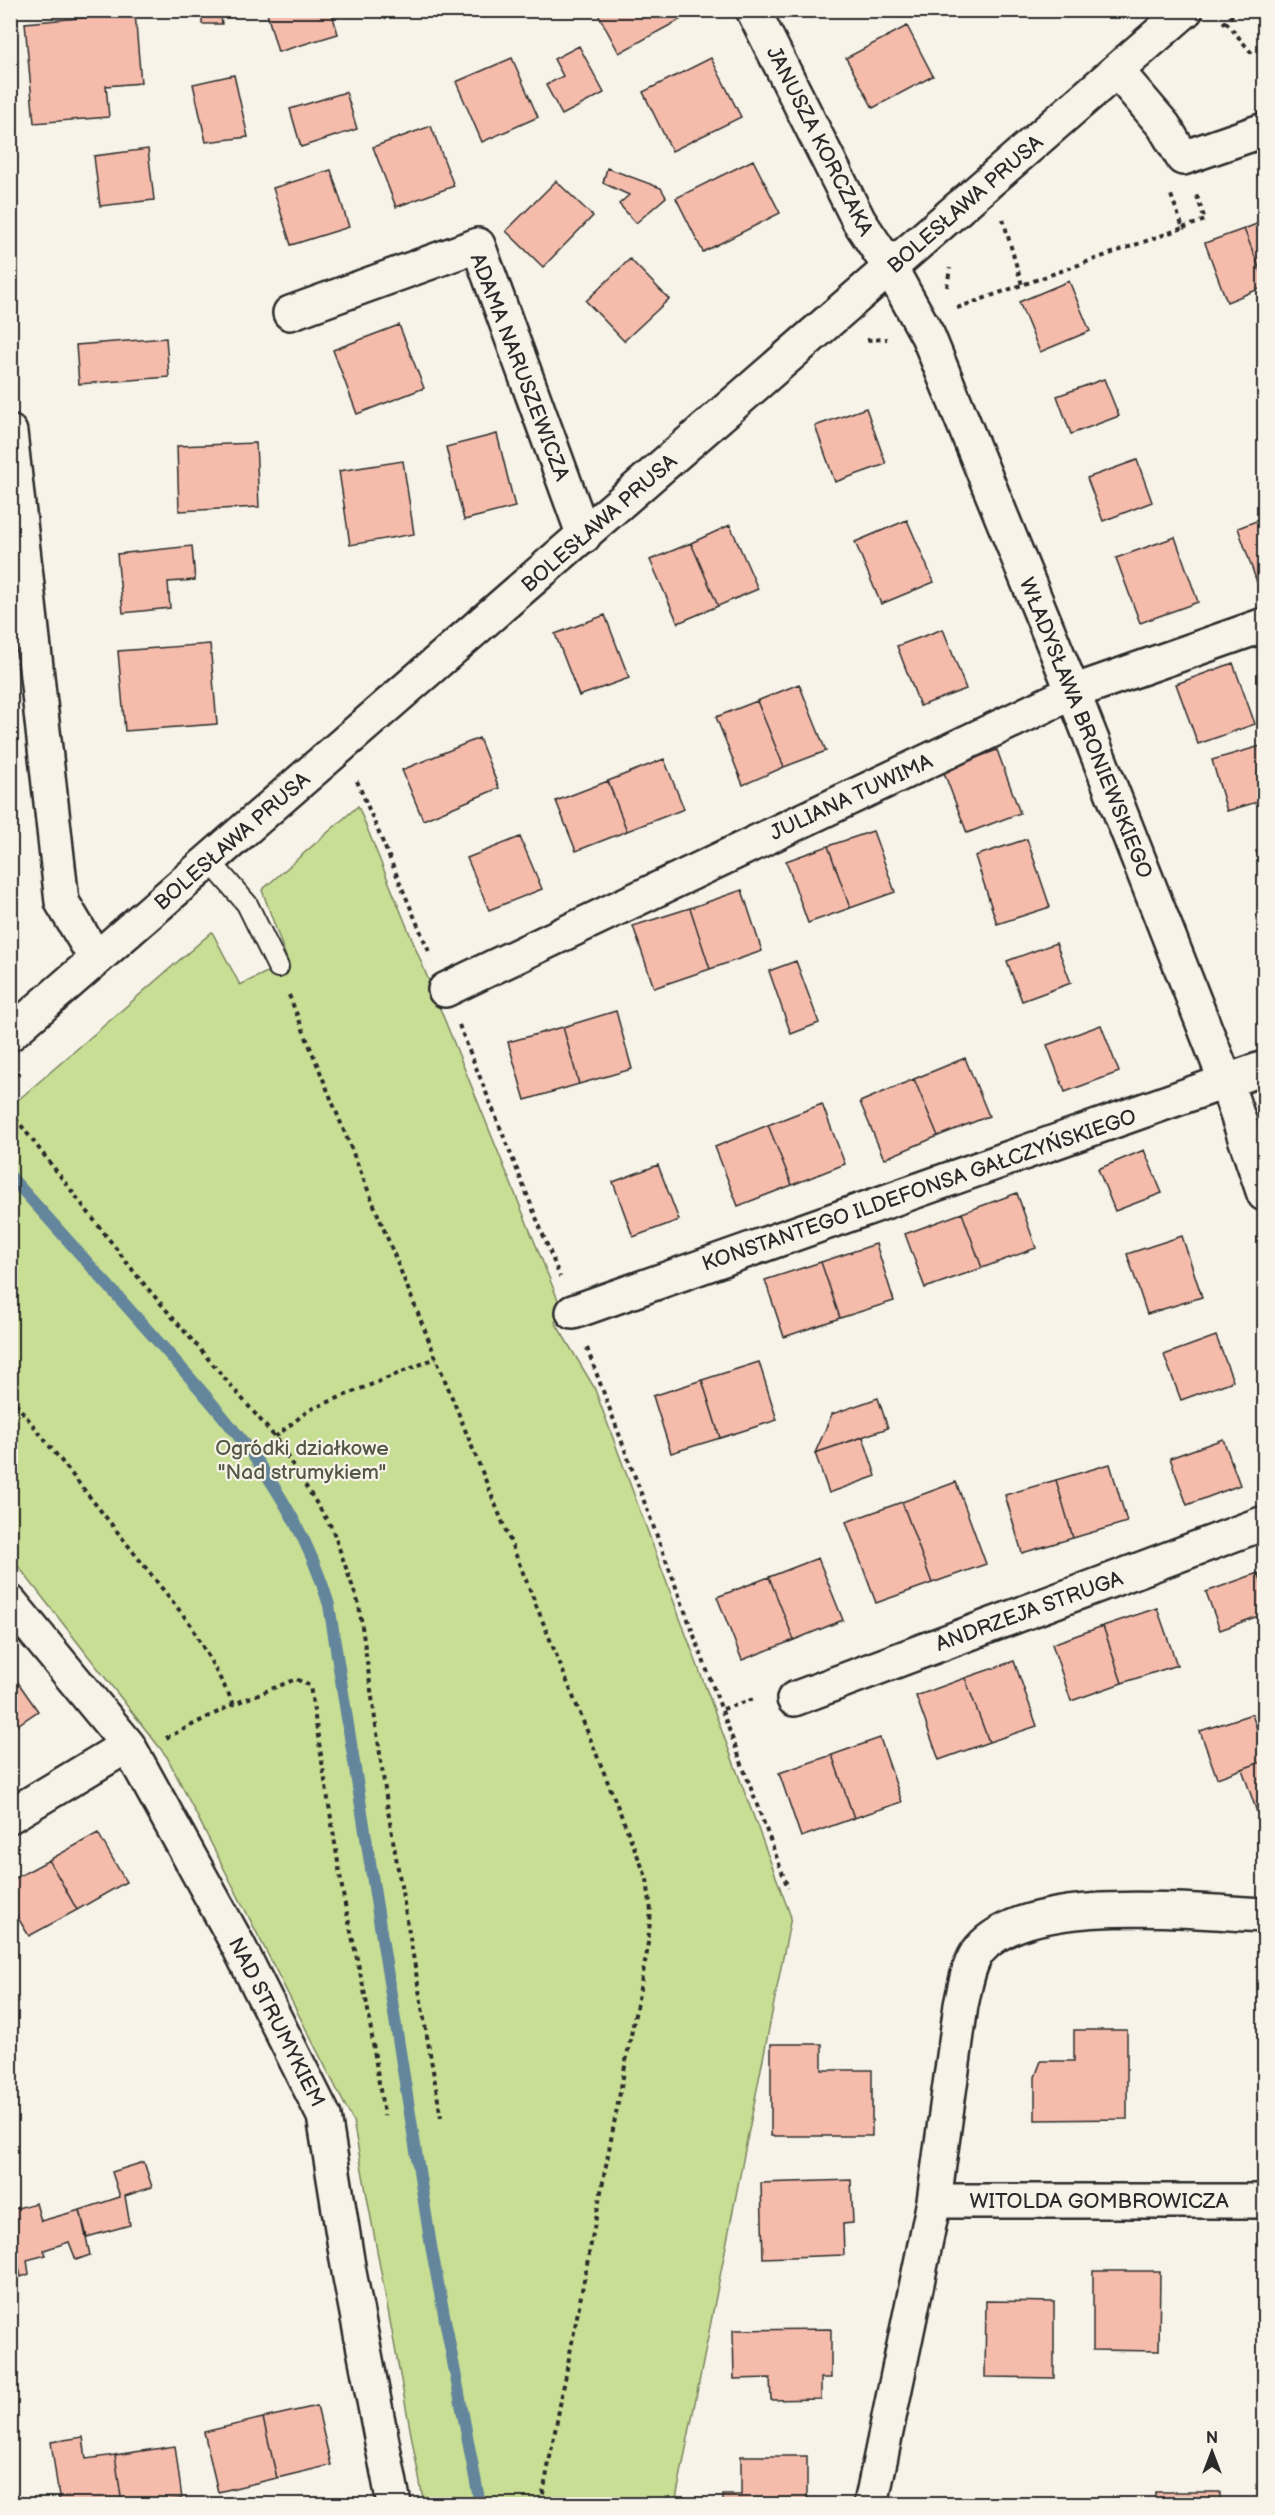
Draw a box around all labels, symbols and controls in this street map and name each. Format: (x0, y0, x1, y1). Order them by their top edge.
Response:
street label: JANUSZA KORCZAKA (761, 42, 878, 240)
street label: BOLESŁAWA PRUSA (882, 130, 1048, 279)
street label: ADAMA NARUSZEWICZA (465, 250, 575, 485)
street label: BOLESŁAWA PRUSA (516, 449, 682, 598)
street label: WŁADYSŁAWA BRONIEWSKIEGO (1014, 574, 1157, 882)
street label: JULIANA TUWIMA (766, 749, 937, 846)
street label: BOLESŁAWA PRUSA (149, 767, 315, 916)
street label: KONSTANTEGO ILDEFONSA GAŁCZYŃSKIEGO (699, 1104, 1139, 1277)
park label: Ogródki działkowe "Nad strumykiem" (215, 1436, 389, 1485)
street label: ANDRZEJA STRUGA (932, 1566, 1126, 1657)
street label: NAD STRUMYKIEM (223, 1933, 330, 2111)
street label: WITOLDA GOMBROWICZA (969, 2189, 1229, 2214)
north arrow (1182, 2422, 1242, 2482)
text: N (1206, 2429, 1218, 2448)

